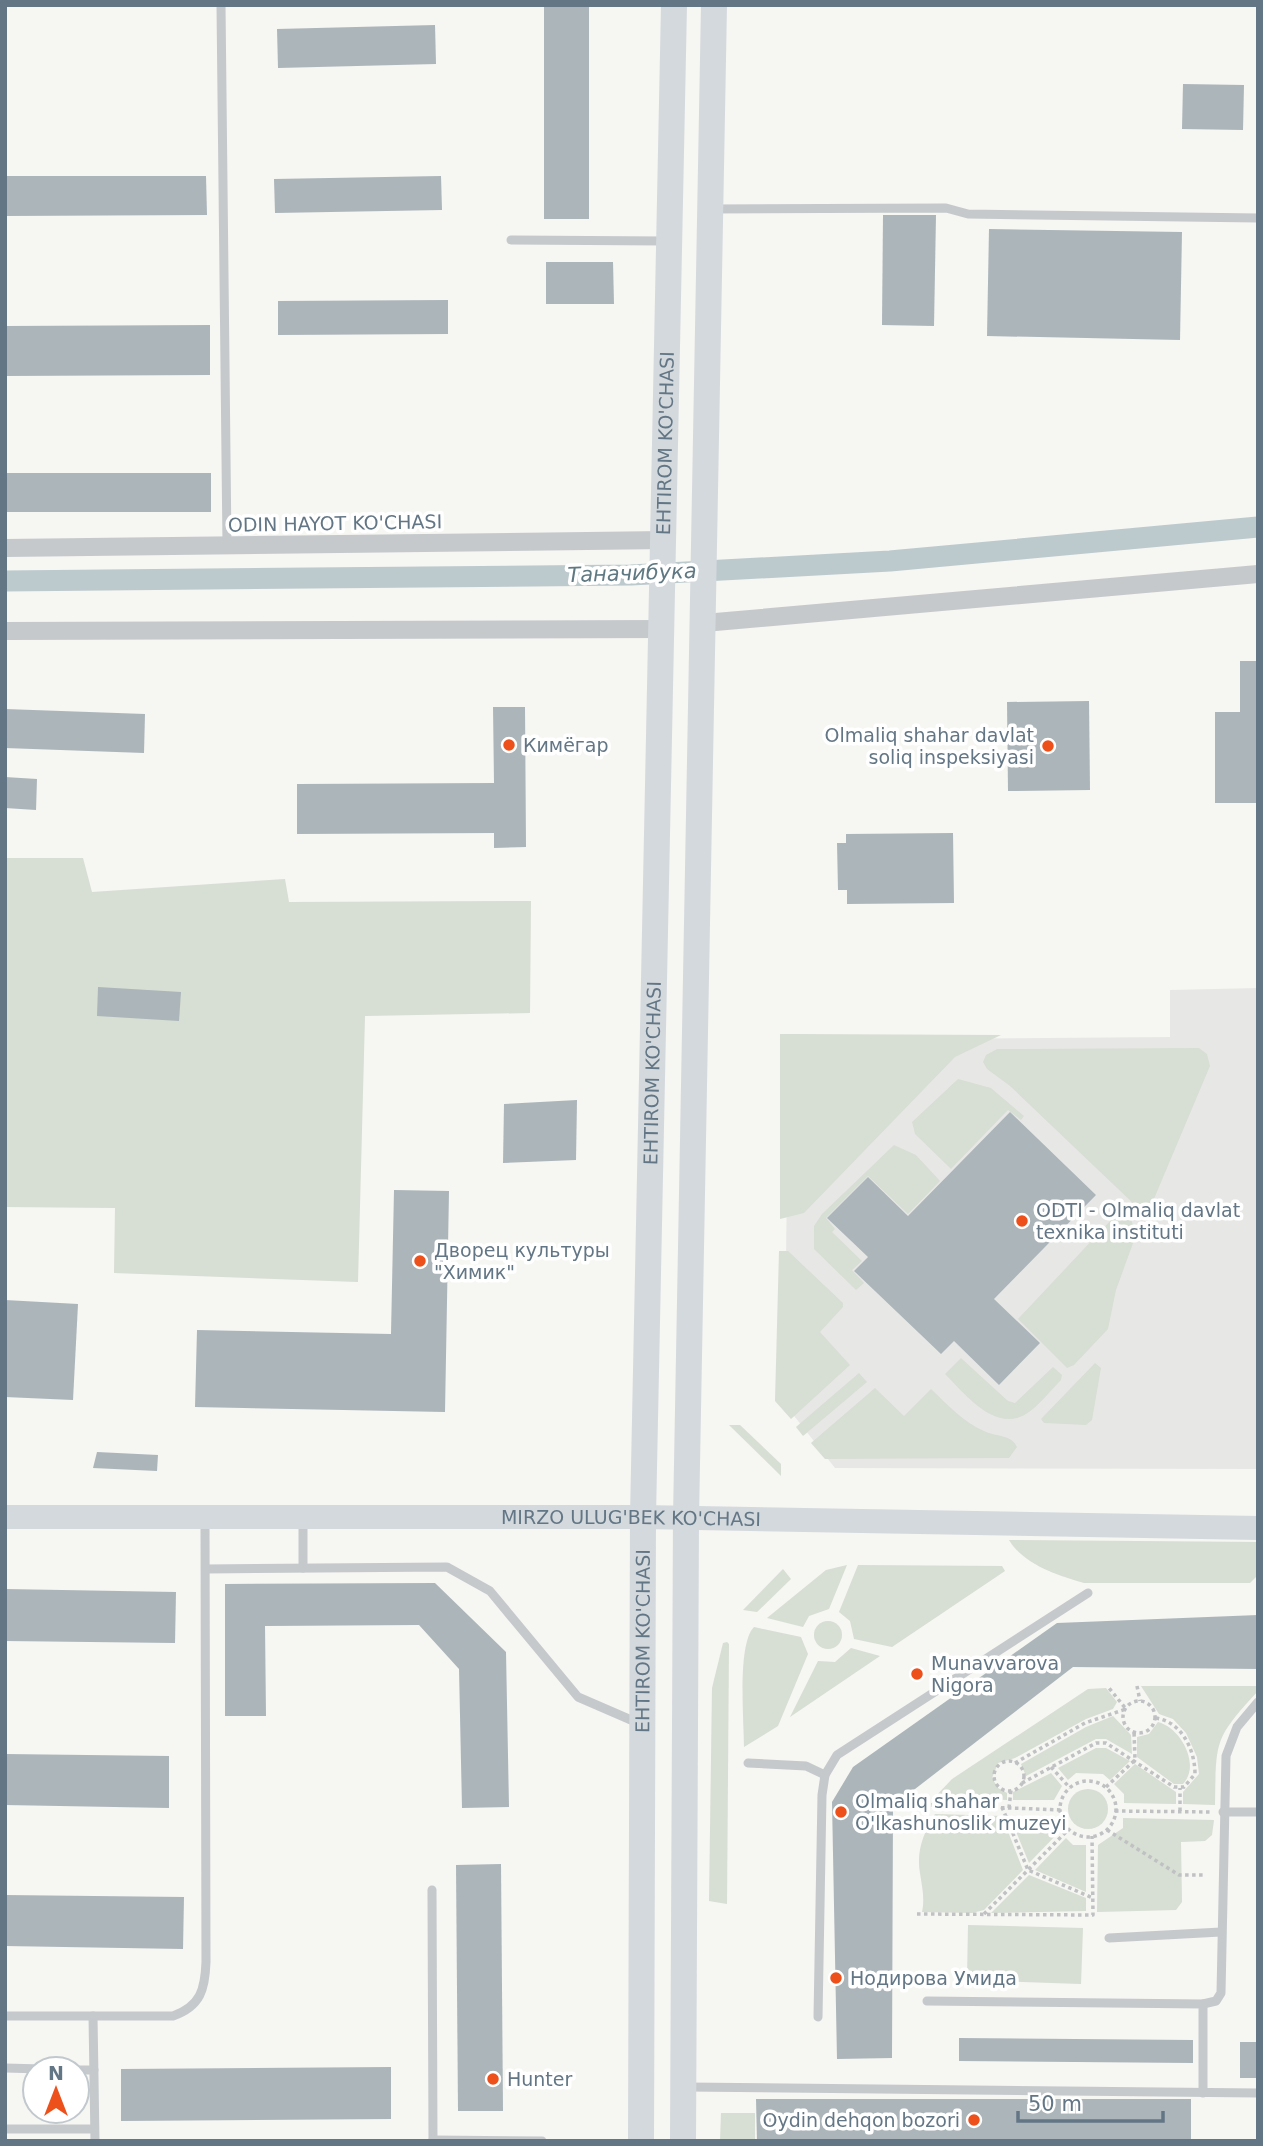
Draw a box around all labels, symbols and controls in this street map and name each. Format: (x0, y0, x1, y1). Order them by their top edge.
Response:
street label: EHTIROM KO'CHASI (652, 351, 678, 535)
street label: ODIN HAYOT KO'CHASI (228, 510, 442, 536)
water label: Таначибука (567, 559, 697, 587)
place label: Olmaliq shahar davlat soliq inspeksiyasi (825, 724, 1034, 768)
place label: Кимёгар (523, 734, 609, 756)
marker: Кимёгар (501, 737, 517, 753)
marker: Olmaliq shahar davlat soliq inspeksiyasi (1040, 738, 1056, 754)
street label: EHTIROM KO'CHASI (639, 981, 665, 1165)
place label: ODTI - Olmaliq davlat texnika instituti (1036, 1199, 1240, 1243)
marker: ODTI - Olmaliq davlat texnika instituti (1014, 1213, 1030, 1229)
place label: Дворец культуры "Химик" (434, 1239, 610, 1283)
marker: Дворец культуры "Химик" (412, 1253, 428, 1269)
street label: MIRZO ULUG'BEK KO'CHASI (501, 1506, 761, 1530)
street label: EHTIROM KO'CHASI (631, 1549, 654, 1733)
place label: Munavvarova Nigora (931, 1652, 1059, 1696)
marker: Munavvarova Nigora (909, 1666, 925, 1682)
place label: Olmaliq shahar O'lkashunoslik muzeyi (855, 1790, 1067, 1834)
marker: Olmaliq shahar O'lkashunoslik muzeyi (833, 1804, 849, 1820)
place label: Нодирова Умида (850, 1967, 1017, 1989)
marker: Нодирова Умида (828, 1970, 844, 1986)
north arrow (21, 2055, 91, 2125)
text: N (48, 2062, 64, 2084)
place label: Hunter (507, 2068, 573, 2090)
marker: Hunter (485, 2071, 501, 2087)
scale bar (1018, 2080, 1163, 2124)
text: 50 m (1028, 2092, 1082, 2116)
place label: Oydin dehqon bozori (762, 2109, 960, 2131)
marker: Oydin dehqon bozori (966, 2112, 982, 2128)

